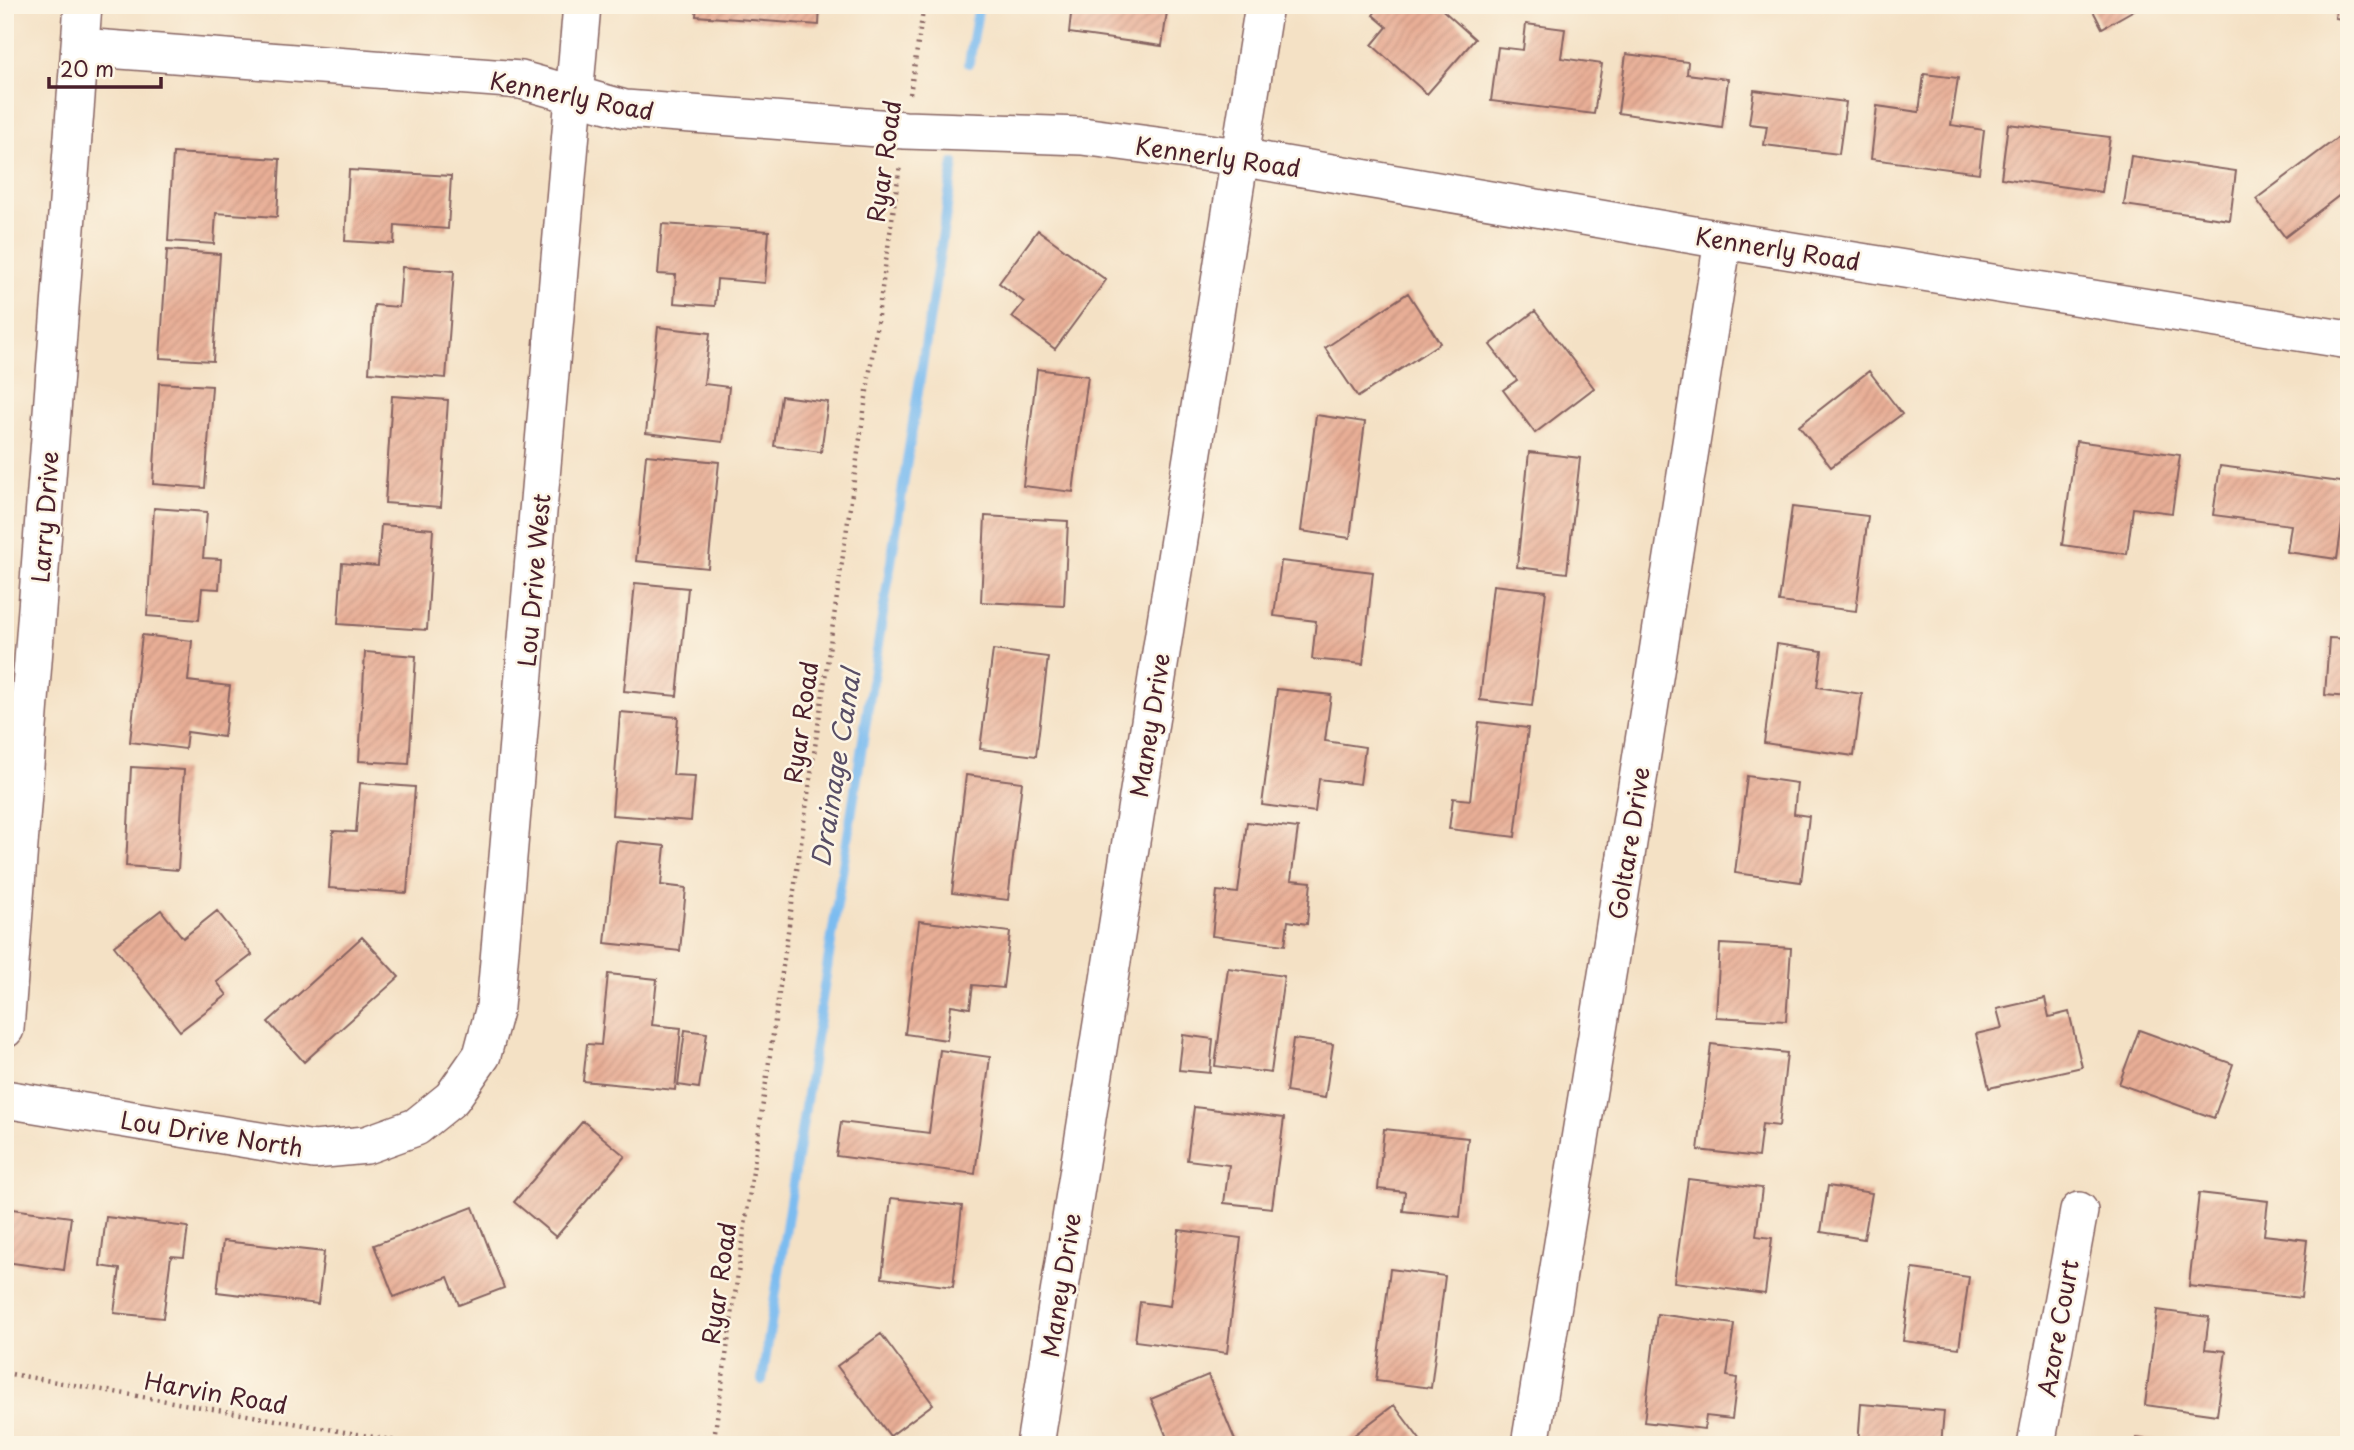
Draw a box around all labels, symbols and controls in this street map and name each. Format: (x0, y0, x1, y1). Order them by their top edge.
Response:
scale bar (49, 46, 161, 90)
text: 20 m (60, 52, 114, 84)
street label: Kennerly Road (487, 61, 657, 129)
street label: Ryar Road (857, 98, 909, 224)
street label: Kennerly Road (1133, 127, 1303, 185)
street label: Kennerly Road (1693, 217, 1863, 279)
street label: Larry Drive (21, 450, 67, 584)
street label: Lou Drive West (507, 492, 559, 668)
street label: Maney Drive (1120, 650, 1178, 800)
street label: Ryar Road (774, 659, 826, 785)
water label: Drainage Canal (800, 663, 870, 869)
street label: Goltare Drive (1598, 764, 1658, 922)
street label: Lou Drive North (118, 1101, 306, 1165)
street label: Maney Drive (1031, 1210, 1089, 1360)
street label: Ryar Road (692, 1220, 744, 1346)
street label: Azore Court (2027, 1256, 2087, 1399)
street label: Harvin Road (142, 1362, 290, 1422)

